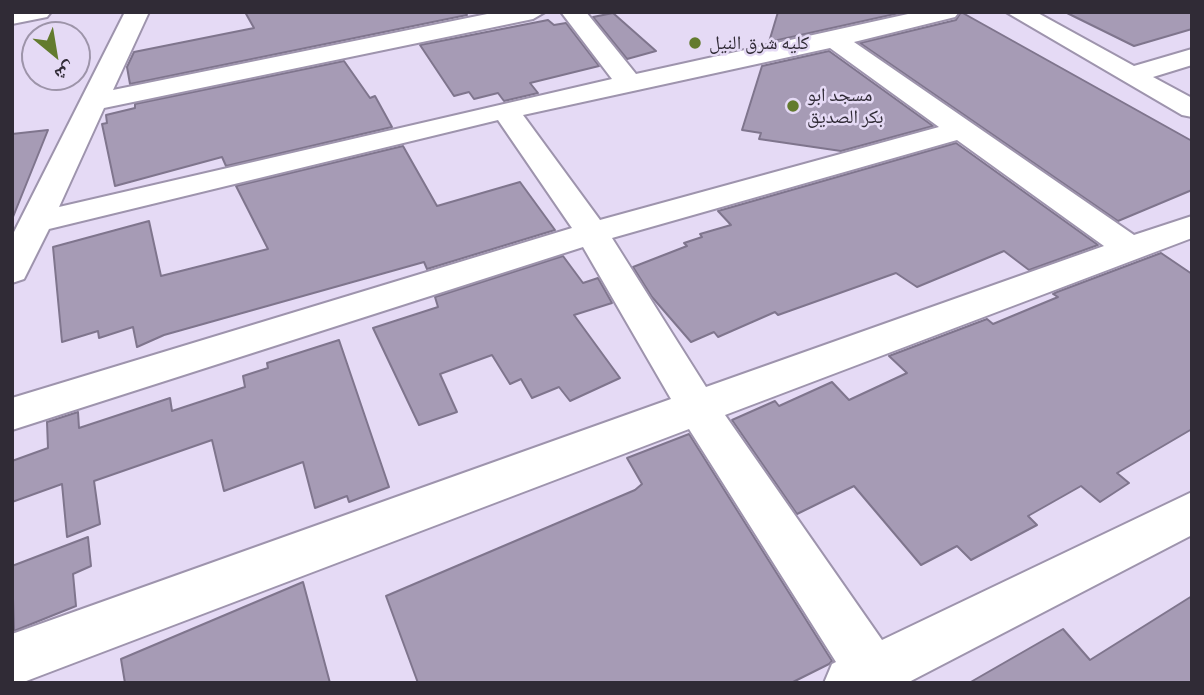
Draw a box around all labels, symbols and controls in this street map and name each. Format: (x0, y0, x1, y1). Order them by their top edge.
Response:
north arrow (21, 21, 91, 91)
place label: كليه شرق النيل (709, 32, 809, 54)
marker: كليه شرق النيل (687, 35, 703, 51)
text: ش (51, 58, 80, 88)
place label: مسجد ابو بكر الصديق (807, 84, 883, 128)
marker: مسجد ابو بكر الصديق (785, 98, 801, 114)

